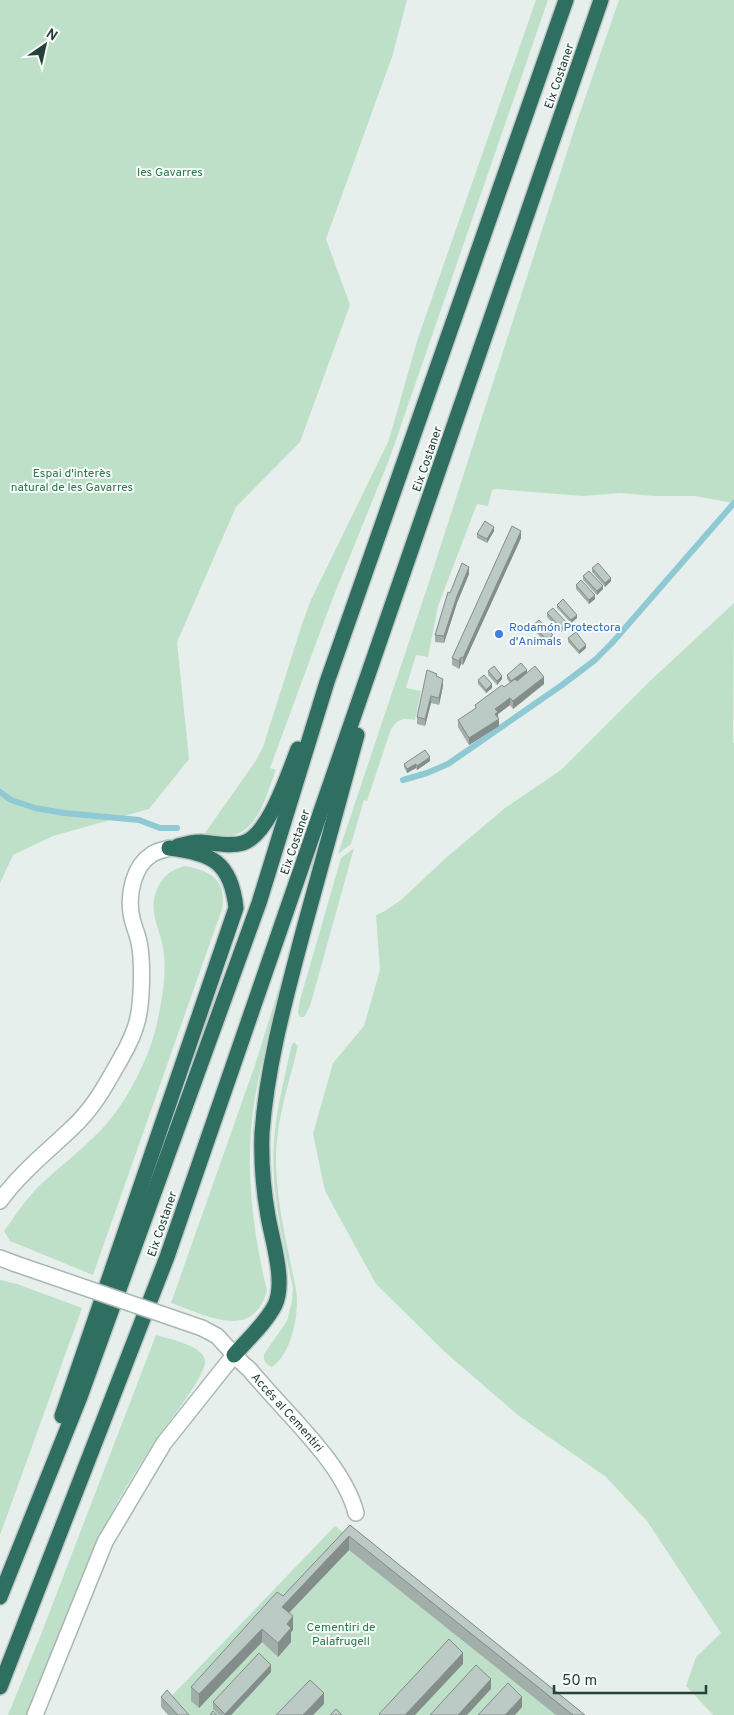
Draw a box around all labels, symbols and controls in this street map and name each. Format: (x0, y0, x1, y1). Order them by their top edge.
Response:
north arrow (20, 20, 70, 70)
text: N (43, 26, 60, 45)
street label: Eix Costaner (541, 41, 579, 111)
park label: les Gavarres (137, 165, 203, 181)
street label: Eix Costaner (409, 424, 447, 494)
park label: Espai d'interès natural de les Gavarres (11, 466, 133, 496)
place label: Rodamón Protectora d'Animals (509, 620, 621, 650)
marker: Rodamón Protectora d'Animals (493, 628, 505, 640)
street label: Eix Costaner (277, 807, 315, 877)
street label: Eix Costaner (144, 1189, 182, 1259)
street label: Accés al Cementiri (247, 1370, 326, 1456)
park label: Cementiri de Palafrugell (307, 1620, 375, 1650)
scale bar (554, 1662, 706, 1694)
text: 50 m (562, 1672, 597, 1691)

